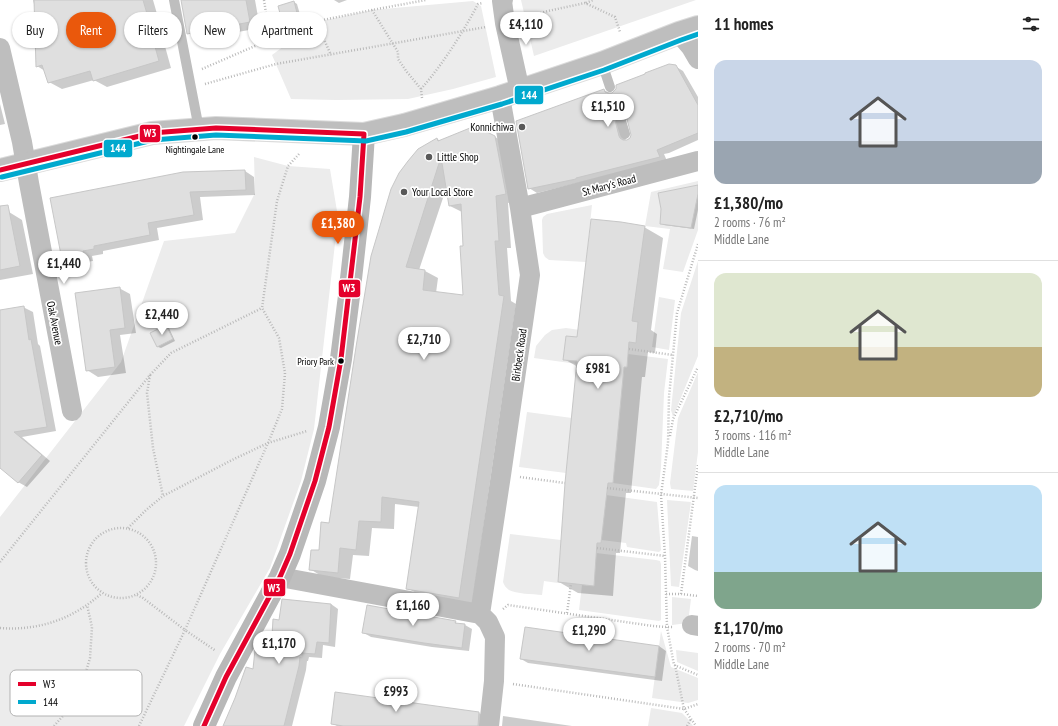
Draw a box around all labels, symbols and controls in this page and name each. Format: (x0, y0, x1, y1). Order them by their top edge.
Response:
chip: Buy (12, 12, 58, 48)
chip: Rent (66, 12, 116, 48)
chip: Filters (124, 12, 182, 48)
chip: New (190, 12, 240, 48)
chip: Apartment (248, 12, 327, 48)
pin: £4,110 (493, 12, 559, 46)
text: 11 homes (714, 13, 773, 35)
icon: filters (1020, 13, 1042, 35)
text: £4,110 (509, 16, 543, 33)
line badge: 144 (514, 85, 544, 105)
icon: home (842, 86, 914, 158)
text: 144 (521, 88, 538, 102)
pin: £1,510 (575, 94, 641, 128)
text: £1,510 (591, 98, 625, 115)
place label: Konnichiwa (470, 120, 514, 134)
marker: Konnichiwa (517, 122, 527, 132)
line badge: W3 (139, 124, 161, 143)
text: W3 (142, 126, 157, 140)
marker: Nightingale Lane (190, 132, 200, 142)
line badge: 144 (103, 139, 133, 158)
text: 144 (110, 141, 127, 155)
place label: Nightingale Lane (165, 143, 225, 156)
place label: Little Shop (437, 150, 479, 164)
marker: Little Shop (424, 152, 434, 162)
street label: St Mary's Road (581, 171, 638, 199)
place label: Your Local Store (412, 185, 474, 199)
marker: Your Local Store (399, 187, 409, 197)
text: £1,380/mo (714, 192, 783, 214)
pin: £1,380 (305, 211, 371, 245)
text: 2 rooms · 76 m² (714, 214, 786, 231)
text: £1,380 (321, 215, 355, 232)
text: Middle Lane (714, 231, 769, 248)
pin: £1,440 (31, 251, 97, 285)
text: £1,440 (47, 255, 81, 272)
line badge: W3 (338, 279, 361, 298)
text: W3 (341, 281, 356, 295)
icon: home (842, 299, 914, 371)
street label: Oak Avenue (44, 300, 66, 347)
pin: £2,440 (129, 302, 195, 336)
text: £2,440 (145, 306, 179, 323)
pin: £2,710 (391, 327, 457, 361)
street label: Birkbeck Road (508, 328, 530, 382)
text: £2,710 (407, 331, 441, 348)
place label: Priory Park (297, 355, 334, 368)
marker: Priory Park (336, 356, 346, 366)
pin: £981 (574, 356, 622, 390)
text: £981 (586, 360, 610, 377)
text: £2,710/mo (714, 405, 783, 427)
text: 3 rooms · 116 m² (714, 427, 792, 444)
text: Middle Lane (714, 444, 769, 461)
icon: home (842, 511, 914, 583)
line badge: W3 (263, 578, 286, 597)
text: W3 (266, 581, 281, 595)
pin: £1,160 (380, 593, 446, 627)
text: £1,160 (396, 597, 430, 614)
text: £1,170/mo (714, 617, 783, 639)
pin: £1,290 (556, 618, 622, 652)
text: £1,290 (572, 622, 606, 639)
pin: £1,170 (246, 631, 312, 665)
text: £1,170 (262, 635, 296, 652)
text: 2 rooms · 70 m² (714, 639, 786, 656)
text: Middle Lane (714, 656, 769, 673)
legend (10, 670, 142, 716)
text: W3 (43, 677, 55, 691)
pin: £993 (372, 679, 420, 713)
text: £993 (384, 683, 408, 700)
text: 144 (43, 695, 58, 709)

